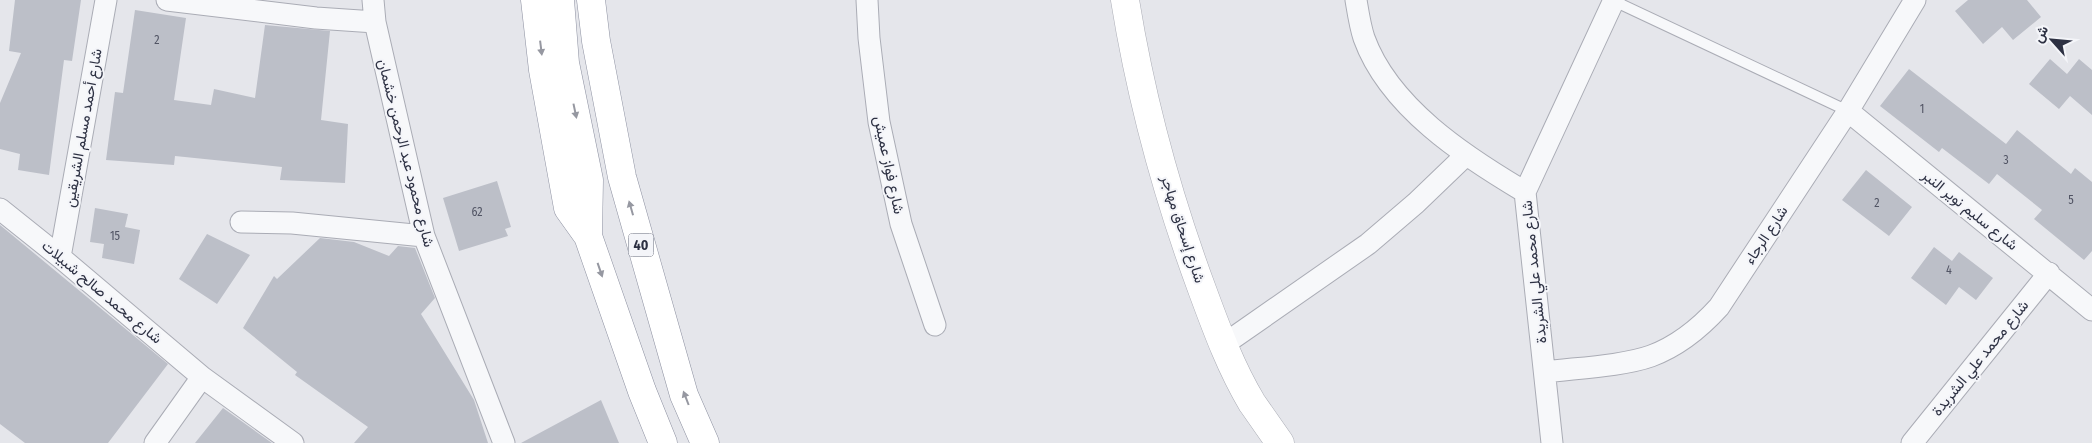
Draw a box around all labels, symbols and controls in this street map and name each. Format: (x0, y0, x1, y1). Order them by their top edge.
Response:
north arrow (2027, 15, 2077, 65)
text: ش (2029, 23, 2052, 46)
house number: 2 (154, 33, 160, 47)
one-way arrow (537, 41, 545, 57)
street label: شارع أحمد مسلم الشريقين (60, 47, 108, 209)
street label: شارع محمود عبد الرحمن خشمان (372, 57, 438, 250)
house number: 1 (1920, 102, 1924, 116)
one-way arrow (571, 103, 579, 118)
street label: شارع فواز عميش (868, 114, 908, 216)
house number: 3 (2003, 153, 2009, 167)
street label: شارع سليم نوير النبر (1916, 165, 2022, 256)
street label: شارع إسحاق مهاجر (1155, 172, 1209, 286)
house number: 5 (2068, 193, 2074, 207)
house number: 2 (1874, 196, 1880, 210)
street label: شارع محمد علي الشريدة (1518, 199, 1554, 344)
one-way arrow (627, 201, 635, 216)
street label: شارع الرجاء (1740, 202, 1793, 269)
house number: 62 (471, 205, 483, 219)
house number: 15 (110, 229, 121, 243)
road number: 40 (628, 234, 654, 256)
street label: شارع محمد صالح شبيلات (37, 236, 166, 349)
one-way arrow (597, 262, 604, 277)
house number: 4 (1946, 263, 1952, 277)
street label: شارع محمد علي الشريدة (1928, 296, 2035, 422)
one-way arrow (682, 390, 690, 405)

